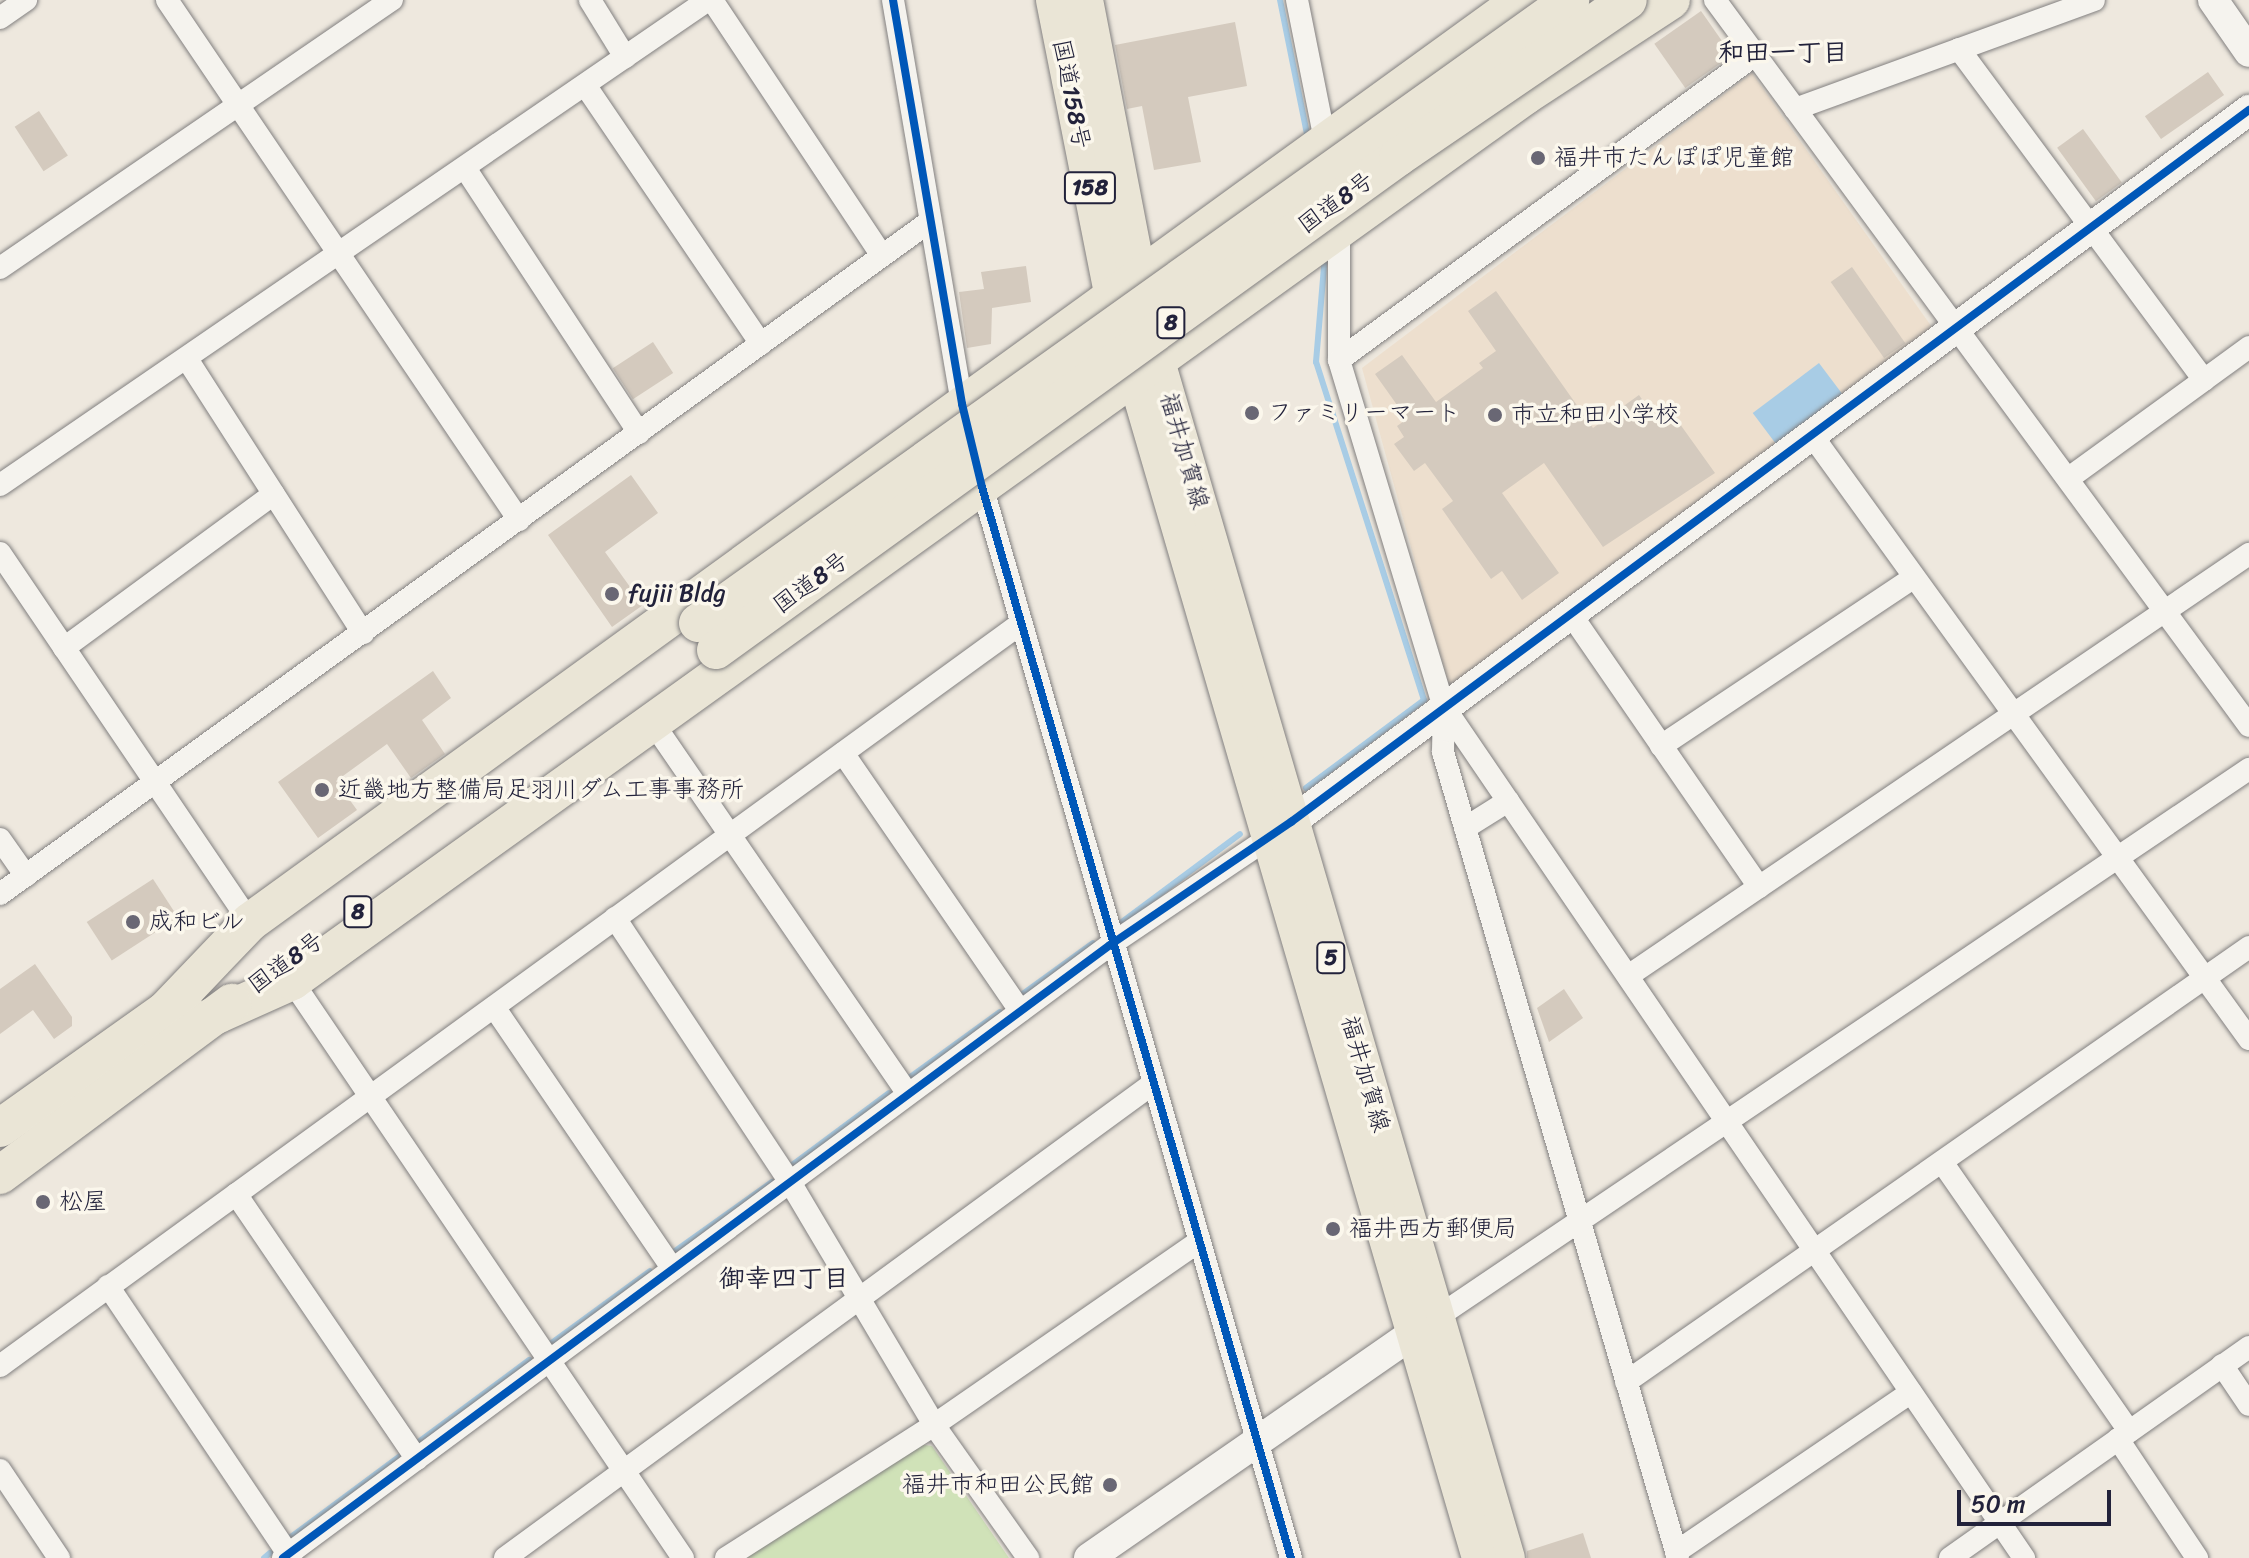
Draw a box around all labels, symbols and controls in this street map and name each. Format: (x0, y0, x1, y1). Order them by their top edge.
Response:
street label: 国道158号 (1046, 37, 1096, 151)
district label: 和田一丁目 (1718, 37, 1848, 69)
place label: 福井市たんぽぽ児童館 (1554, 144, 1794, 172)
marker: 福井市たんぽぽ児童館 (1529, 149, 1547, 167)
street label: 国道8号 (1293, 166, 1379, 240)
road number: 158 (1062, 170, 1118, 206)
road number: 8 (1155, 305, 1187, 341)
street label: 福井加賀線 (1154, 389, 1214, 513)
place label: ファミリーマート (1268, 399, 1460, 427)
place label: 市立和田小学校 (1511, 401, 1679, 429)
marker: ファミリーマート (1243, 404, 1261, 422)
marker: 市立和田小学校 (1486, 406, 1504, 424)
street label: 国道8号 (768, 546, 854, 620)
place label: fujii Bldg (628, 580, 726, 608)
marker: fujii Bldg (603, 585, 621, 603)
place label: 近畿地方整備局足羽川ダム工事事務所 (338, 776, 746, 804)
marker: 近畿地方整備局足羽川ダム工事事務所 (313, 781, 331, 799)
road number: 8 (342, 894, 374, 930)
place label: 成和ビル (149, 908, 245, 936)
marker: 成和ビル (124, 913, 142, 931)
street label: 国道8号 (243, 926, 329, 1000)
road number: 5 (1315, 940, 1347, 976)
street label: 福井加賀線 (1335, 1012, 1395, 1136)
place label: 松屋 (59, 1188, 107, 1216)
marker: 松屋 (34, 1193, 52, 1211)
place label: 福井西方郵便局 (1349, 1215, 1517, 1243)
marker: 福井西方郵便局 (1324, 1220, 1342, 1238)
district label: 御幸四丁目 (719, 1263, 849, 1295)
place label: 福井市和田公民館 (902, 1471, 1094, 1499)
scale bar (1961, 1474, 2115, 1524)
marker: 福井市和田公民館 (1101, 1476, 1119, 1494)
text: 50 m (1971, 1483, 2026, 1525)

